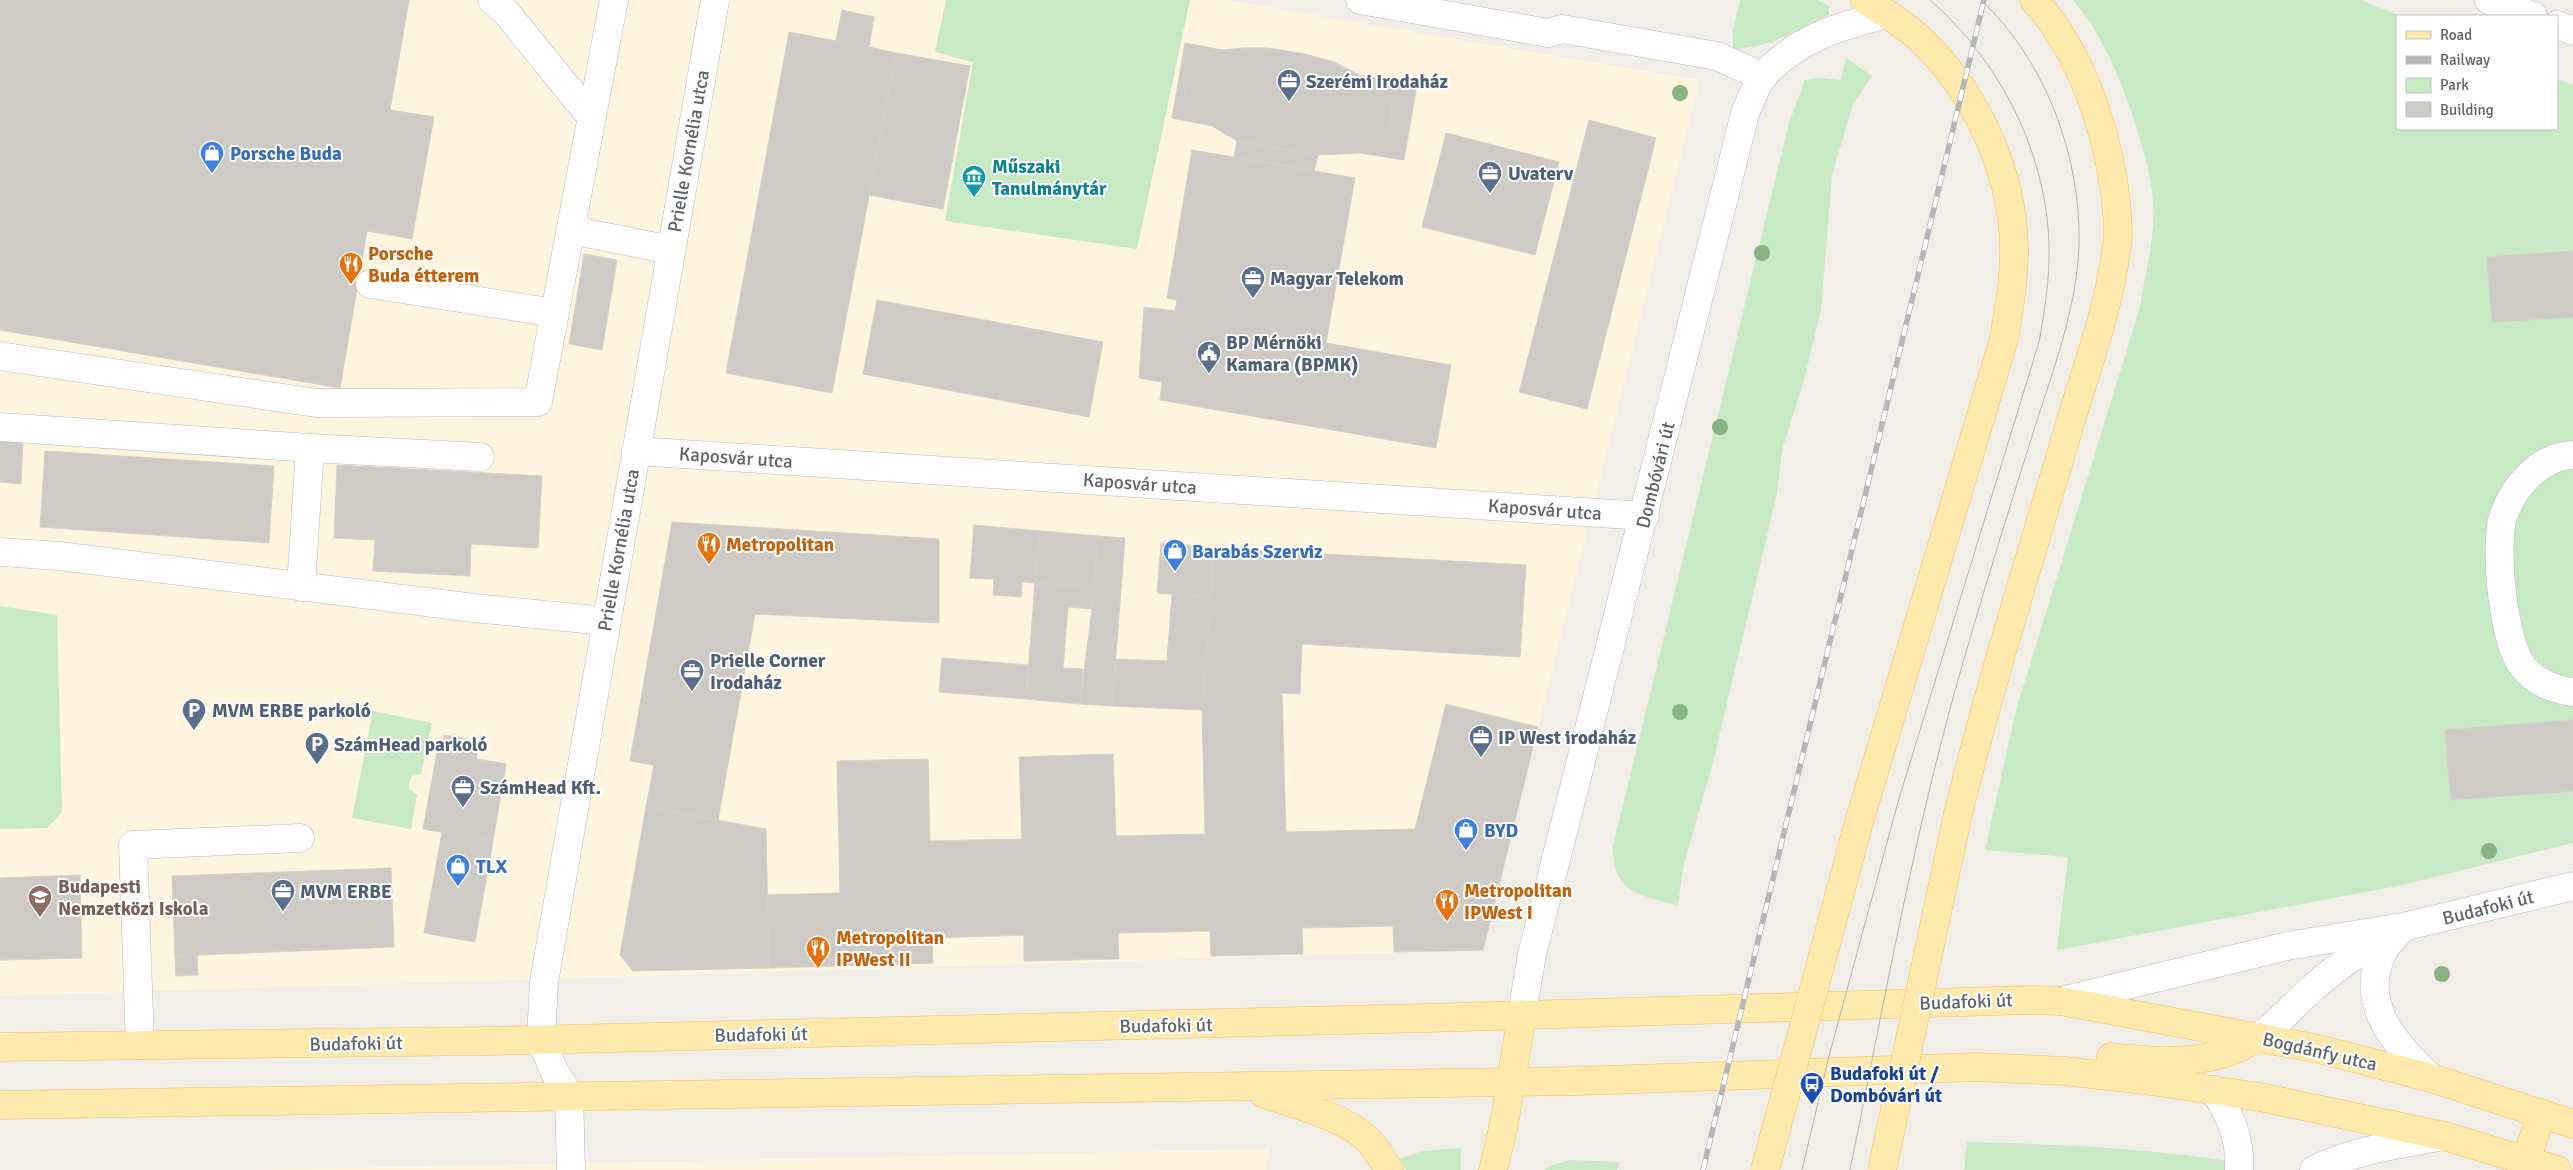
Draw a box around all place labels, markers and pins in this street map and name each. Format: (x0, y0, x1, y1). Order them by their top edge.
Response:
office icon: Szerémi Irodaház (1276, 68, 1302, 102)
place label: Szerémi Irodaház (1306, 70, 1448, 94)
shop icon: Porsche Buda (199, 140, 225, 174)
place label: Porsche Buda (230, 142, 342, 166)
place label: Műszaki Tanulmánytár (992, 155, 1107, 201)
office icon: Uvaterv (1477, 160, 1503, 194)
place label: Uvaterv (1508, 162, 1574, 186)
museum icon: Műszaki Tanulmánytár (961, 164, 987, 198)
place label: Porsche Buda étterem (368, 242, 479, 288)
restaurant icon: Porsche Buda étterem (338, 251, 364, 285)
office icon: Magyar Telekom (1240, 265, 1266, 299)
place label: Magyar Telekom (1270, 267, 1404, 291)
place label: BP Mérnöki Kamara (BPMK) (1226, 331, 1358, 377)
public building icon: BP Mérnöki Kamara (BPMK) (1196, 340, 1222, 374)
restaurant icon: Metropolitan (696, 531, 722, 565)
place label: Metropolitan (726, 533, 834, 557)
shop icon: Barabás Szerviz (1162, 538, 1188, 572)
place label: Barabás Szerviz (1192, 540, 1323, 564)
place label: Prielle Corner Irodaház (710, 649, 826, 695)
office icon: Prielle Corner Irodaház (679, 658, 705, 692)
parking icon: MVM ERBE parkoló (181, 697, 207, 731)
place label: MVM ERBE parkoló (212, 699, 371, 723)
office icon: IP West irodaház (1468, 724, 1494, 758)
place label: IP West irodaház (1498, 726, 1637, 750)
parking icon: SzámHead parkoló (304, 731, 330, 765)
place label: SzámHead parkoló (334, 733, 488, 757)
office icon: SzámHead Kft. (450, 774, 476, 808)
place label: SzámHead Kft. (480, 776, 601, 800)
shop icon: BYD (1453, 817, 1479, 851)
place label: BYD (1484, 819, 1518, 843)
shop icon: TLX (445, 853, 471, 887)
place label: TLX (476, 855, 508, 879)
place label: Budapesti Nemzetközi Iskola (58, 875, 209, 921)
office icon: MVM ERBE (270, 878, 296, 912)
place label: Metropolitan IPWest I (1464, 879, 1572, 925)
place label: MVM ERBE (300, 880, 392, 904)
school or university icon: Budapesti Nemzetközi Iskola (27, 884, 53, 918)
restaurant icon: Metropolitan IPWest I (1434, 888, 1460, 922)
place label: Metropolitan IPWest II (836, 926, 944, 972)
restaurant icon: Metropolitan IPWest II (805, 935, 831, 969)
place label: Budafoki út / Dombóvári út (1830, 1062, 1942, 1108)
bus stop icon: Budafoki út / Dombóvári út (1799, 1071, 1825, 1105)

